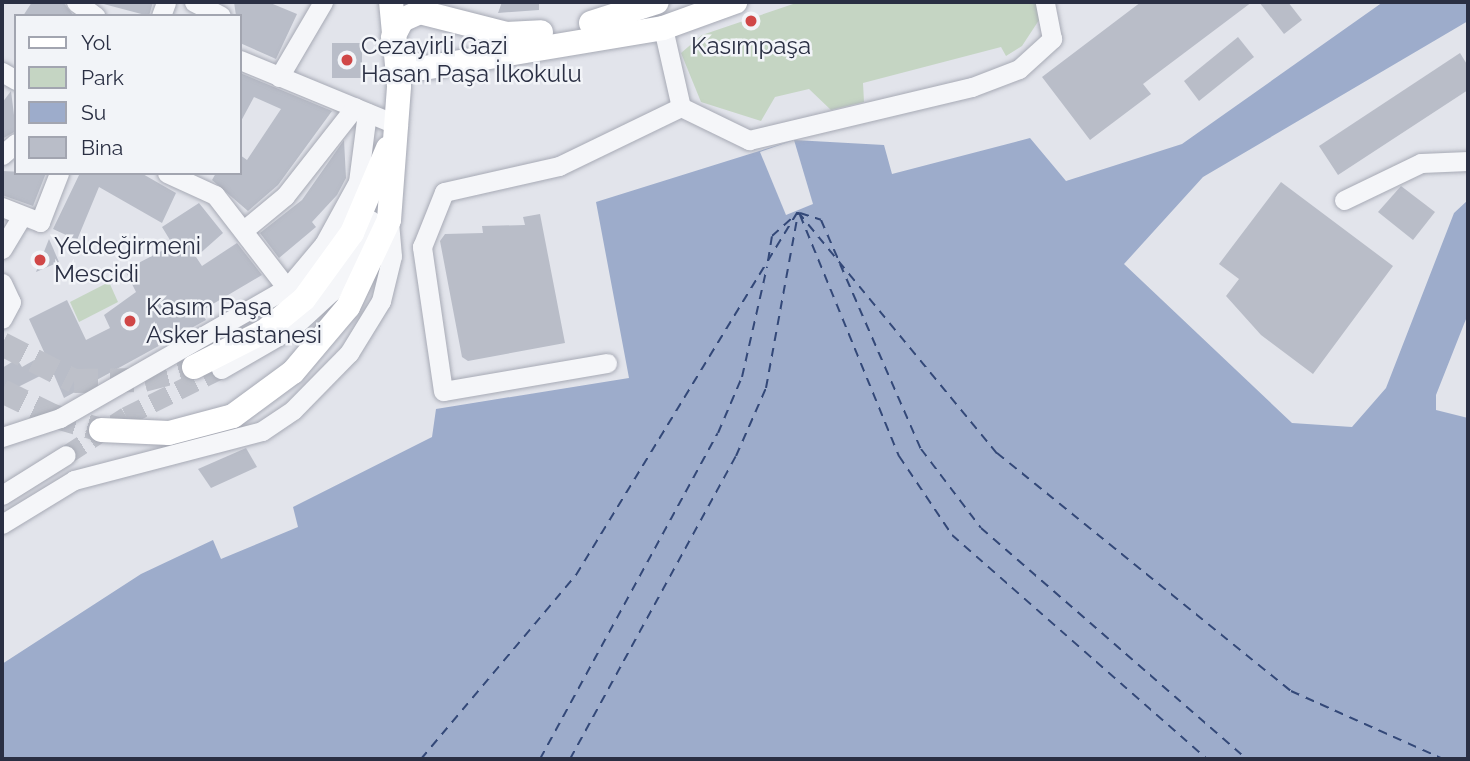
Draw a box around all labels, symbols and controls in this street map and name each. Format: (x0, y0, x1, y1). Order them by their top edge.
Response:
marker: Kasımpaşa (743, 13, 759, 29)
legend (14, 14, 242, 175)
text: Yol (81, 30, 111, 55)
place label: Cezayirli Gazi Hasan Paşa İlkokulu (361, 32, 582, 88)
place label: Kasımpaşa (691, 32, 811, 60)
marker: Cezayirli Gazi Hasan Paşa İlkokulu (339, 52, 355, 68)
text: Park (81, 65, 124, 90)
text: Su (81, 100, 106, 125)
text: Bina (81, 135, 123, 160)
place label: Yeldeğirmeni Mescidi (54, 232, 201, 288)
marker: Yeldeğirmeni Mescidi (32, 252, 48, 268)
place label: Kasım Paşa Asker Hastanesi (146, 293, 323, 349)
marker: Kasım Paşa Asker Hastanesi (120, 311, 140, 331)

